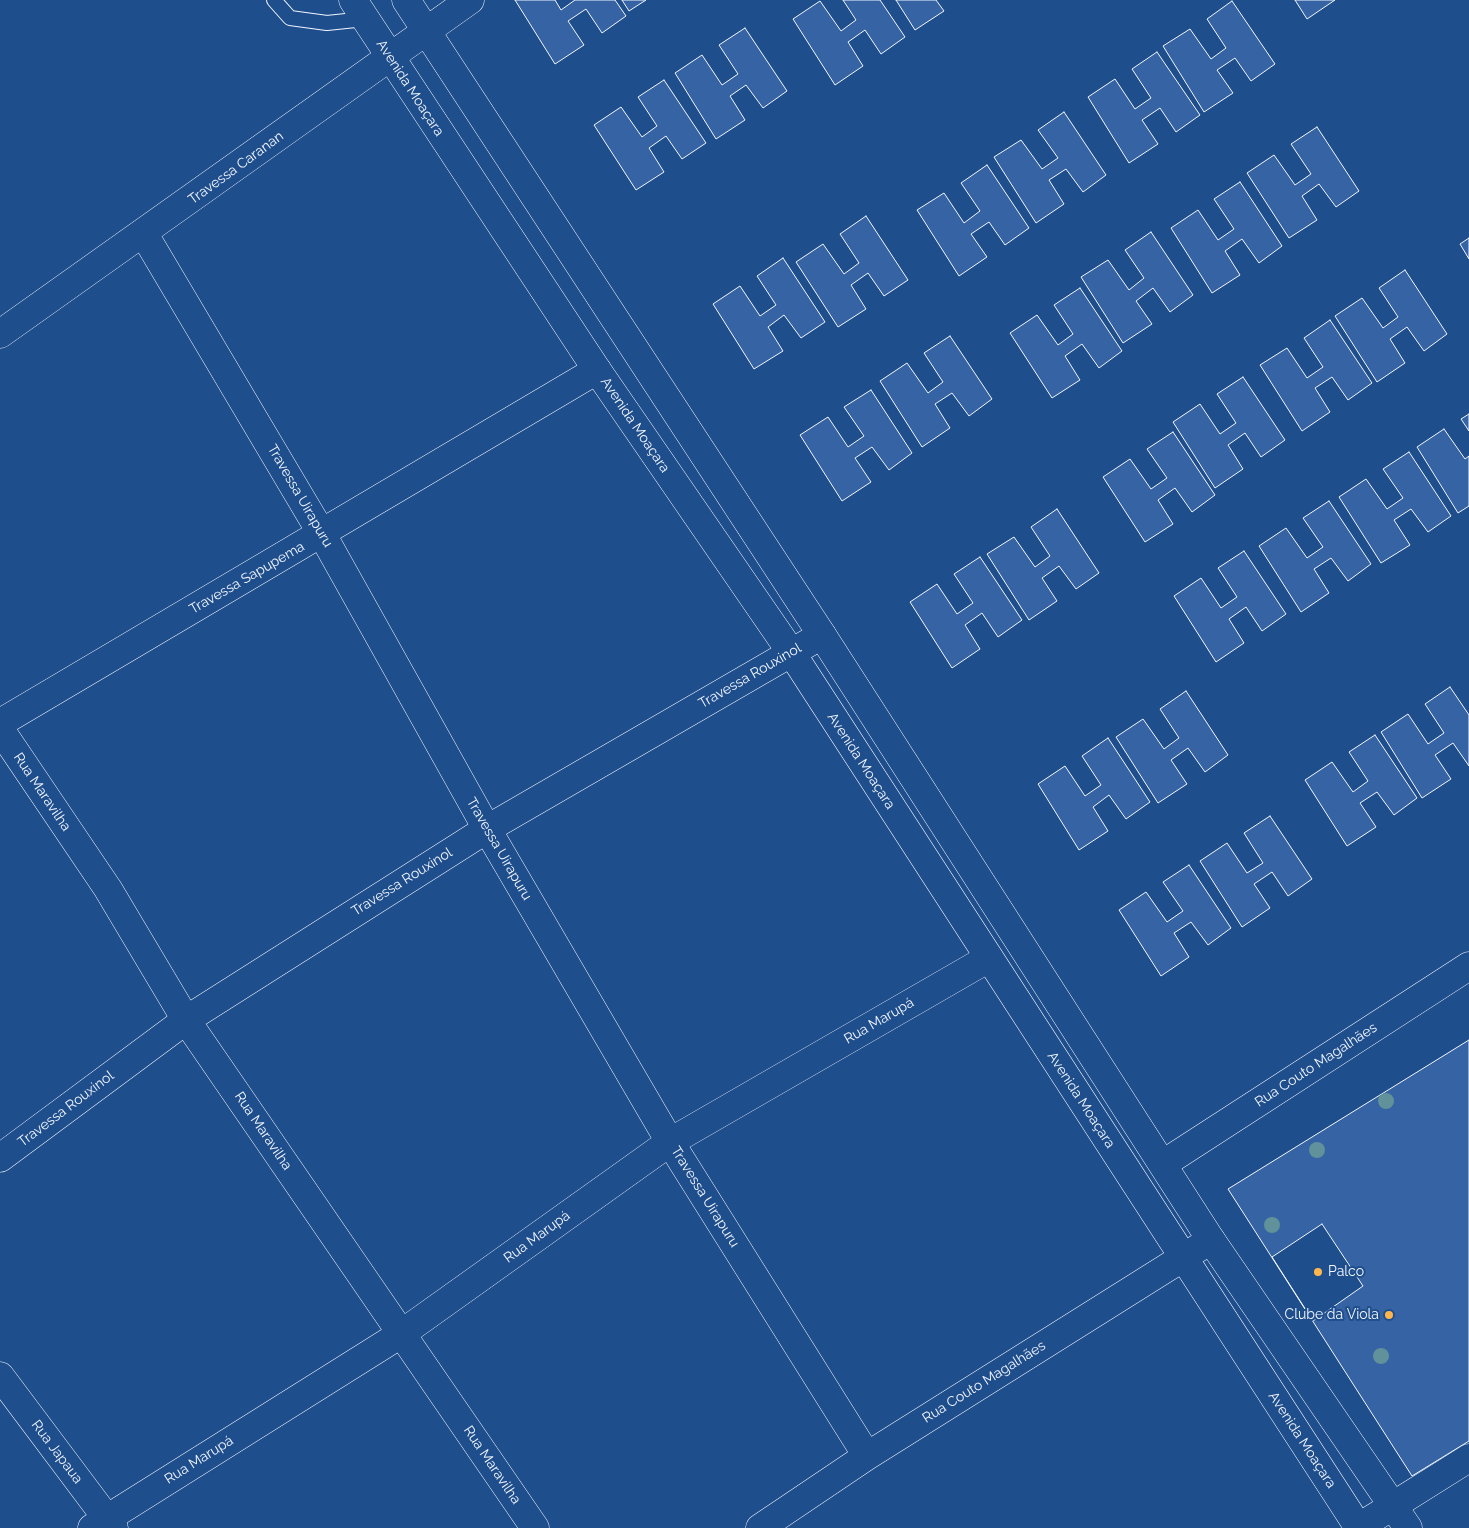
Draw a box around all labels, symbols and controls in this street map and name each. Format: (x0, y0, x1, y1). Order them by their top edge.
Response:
street label: Avenida Moaçara (373, 37, 447, 139)
street label: Travessa Caranan (185, 128, 287, 208)
street label: Avenida Moaçara (597, 374, 673, 476)
street label: Travessa Uirapuru (264, 442, 336, 550)
street label: Travessa Sapupema (186, 538, 308, 618)
street label: Travessa Rouxinol (696, 640, 804, 712)
street label: Avenida Moaçara (824, 710, 898, 812)
street label: Rua Maravilha (10, 750, 74, 834)
street label: Travessa Uirapuru (463, 795, 535, 903)
street label: Travessa Rouxinol (348, 844, 456, 920)
street label: Rua Marupá (841, 994, 917, 1048)
street label: Rua Couto Magalhães (1252, 1019, 1380, 1111)
street label: Avenida Moaçara (1044, 1049, 1118, 1151)
street label: Travessa Rouxinol (15, 1067, 117, 1151)
street label: Rua Maravilha (231, 1089, 295, 1173)
street label: Travessa Uirapuru (667, 1143, 743, 1251)
street label: Rua Marupá (501, 1207, 573, 1267)
place label: Palco (1328, 1264, 1364, 1280)
marker: Palco (1312, 1266, 1324, 1278)
place label: Clube da Viola (1285, 1307, 1379, 1323)
marker: Clube da Viola (1383, 1309, 1395, 1321)
street label: Rua Couto Magalhães (919, 1337, 1049, 1427)
street label: Avenida Moaçara (1265, 1389, 1339, 1491)
street label: Rua Japaua (28, 1417, 86, 1487)
street label: Rua Maravilha (460, 1423, 524, 1507)
street label: Rua Marupá (162, 1432, 236, 1488)

